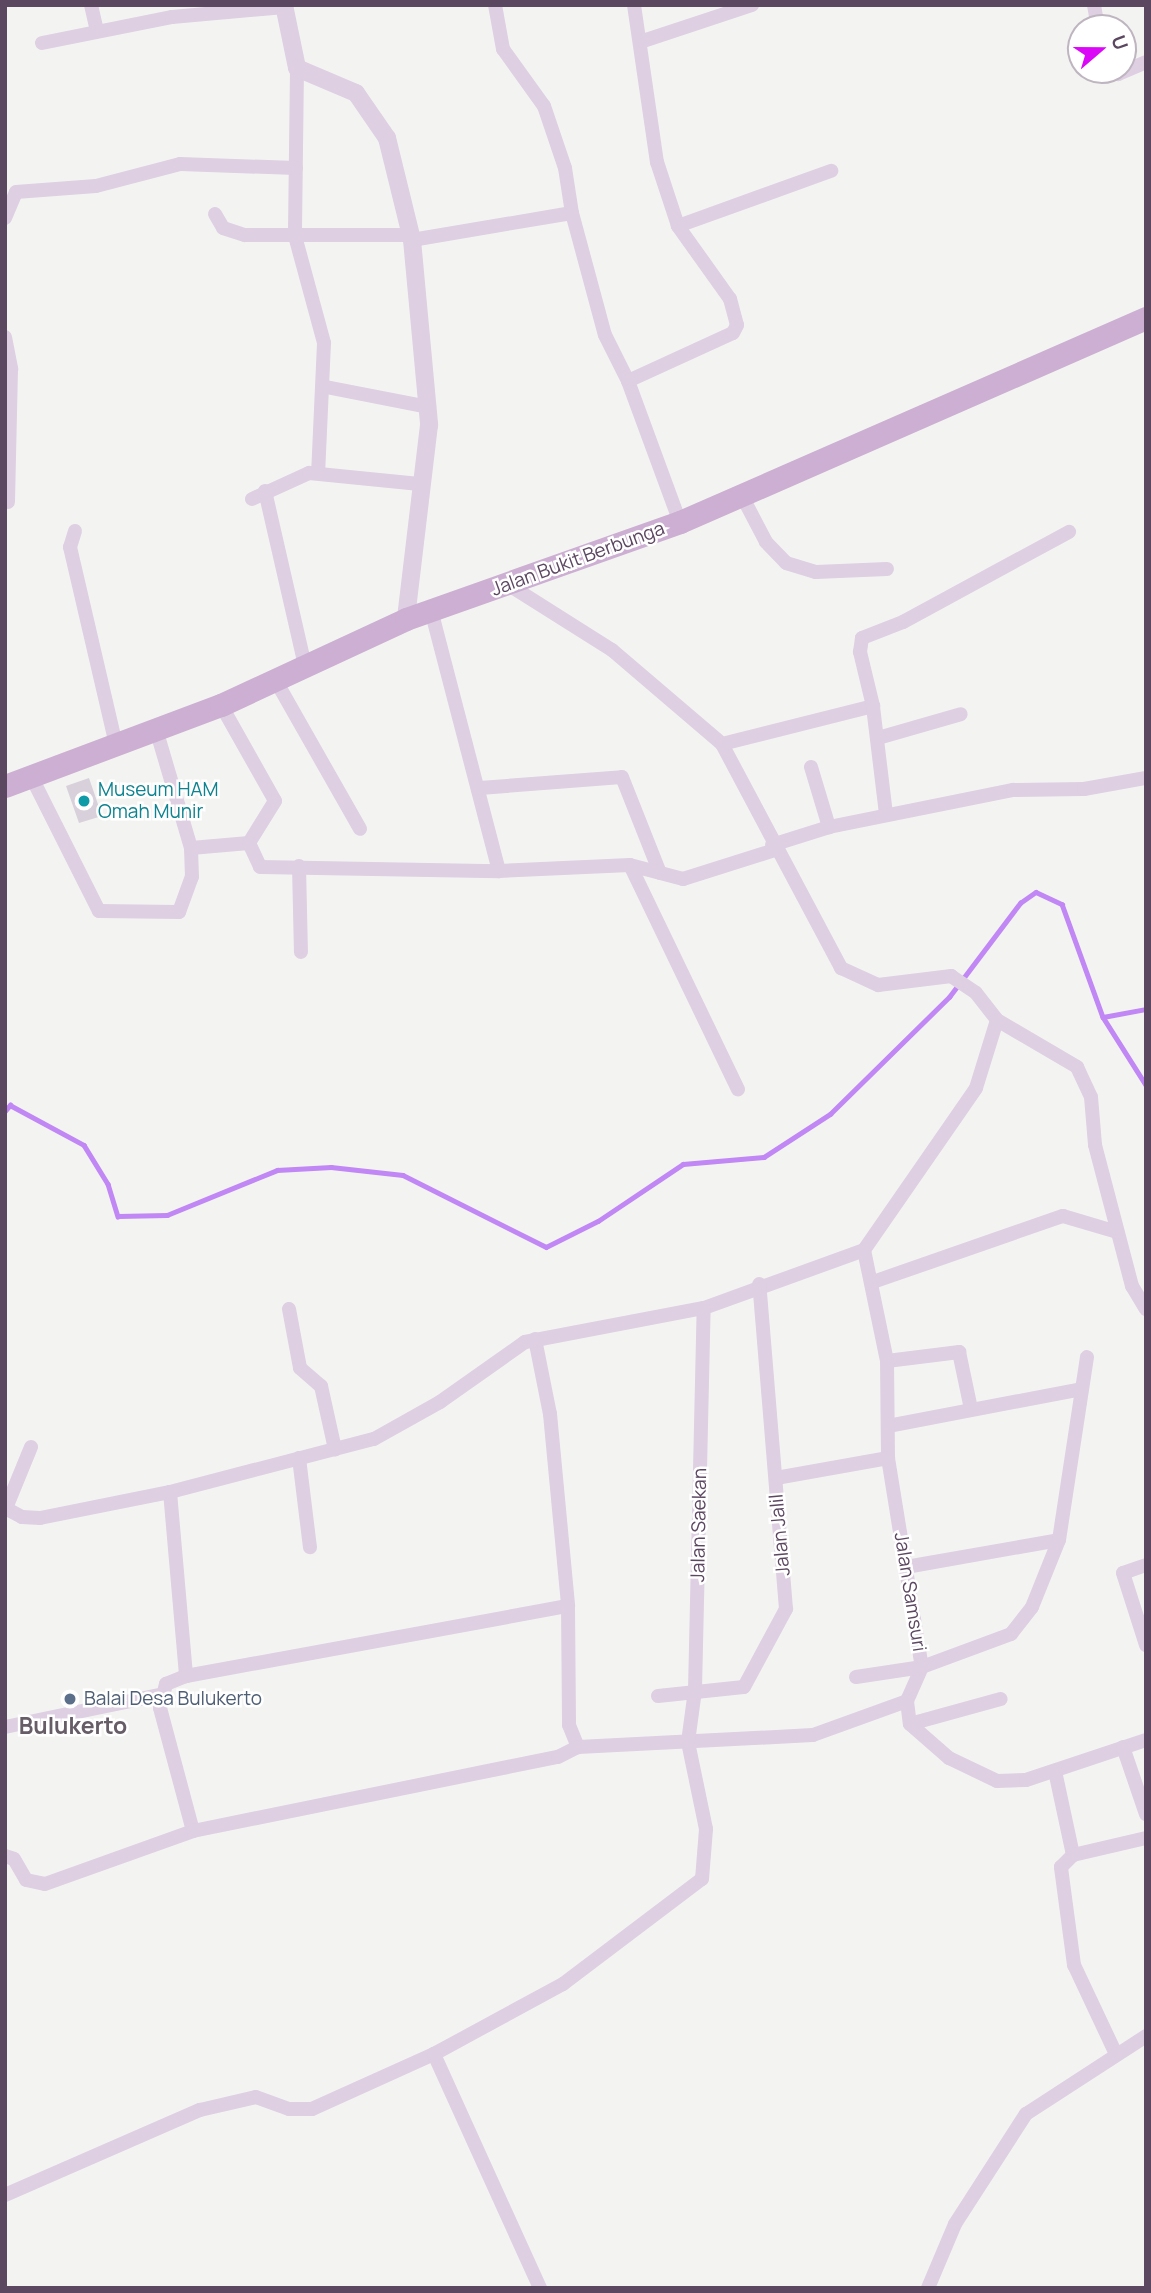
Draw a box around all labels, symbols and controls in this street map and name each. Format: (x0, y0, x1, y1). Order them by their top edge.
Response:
north arrow (1067, 14, 1137, 84)
text: U (1105, 32, 1134, 53)
street label: Jalan Bukit Berbunga (488, 517, 668, 601)
place label: Museum HAM Omah Munir (98, 779, 219, 823)
marker: Museum HAM Omah Munir (76, 793, 92, 809)
street label: Jalan Saekan (687, 1468, 711, 1582)
street label: Jalan Jalil (765, 1493, 795, 1577)
street label: Jalan Samsuri (889, 1531, 931, 1653)
place label: Balai Desa Bulukerto (84, 1688, 262, 1710)
marker: Balai Desa Bulukerto (62, 1691, 78, 1707)
district label: Bulukerto (19, 1711, 127, 1739)

